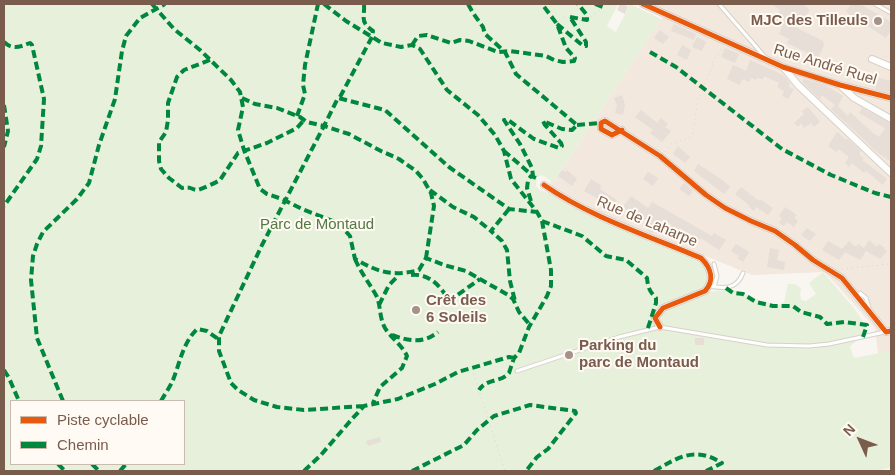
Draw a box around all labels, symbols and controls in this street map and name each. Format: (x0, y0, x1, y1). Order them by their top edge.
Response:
place label: MJC des Tilleuls (751, 12, 868, 30)
marker: MJC des Tilleuls (872, 15, 884, 27)
street label: Rue André Ruel (771, 41, 879, 89)
street label: Rue de Laharpe (594, 193, 700, 251)
park label: Parc de Montaud (260, 216, 374, 234)
place label: Crêt des 6 Soleils (426, 292, 487, 327)
marker: Crêt des 6 Soleils (410, 304, 422, 316)
place label: Parking du parc de Montaud (579, 337, 699, 372)
marker: Parking du parc de Montaud (563, 349, 575, 361)
legend (10, 400, 185, 465)
text: Piste cyclable (57, 411, 149, 428)
north arrow (835, 415, 885, 465)
text: N (840, 421, 858, 439)
text: Chemin (57, 436, 109, 453)

